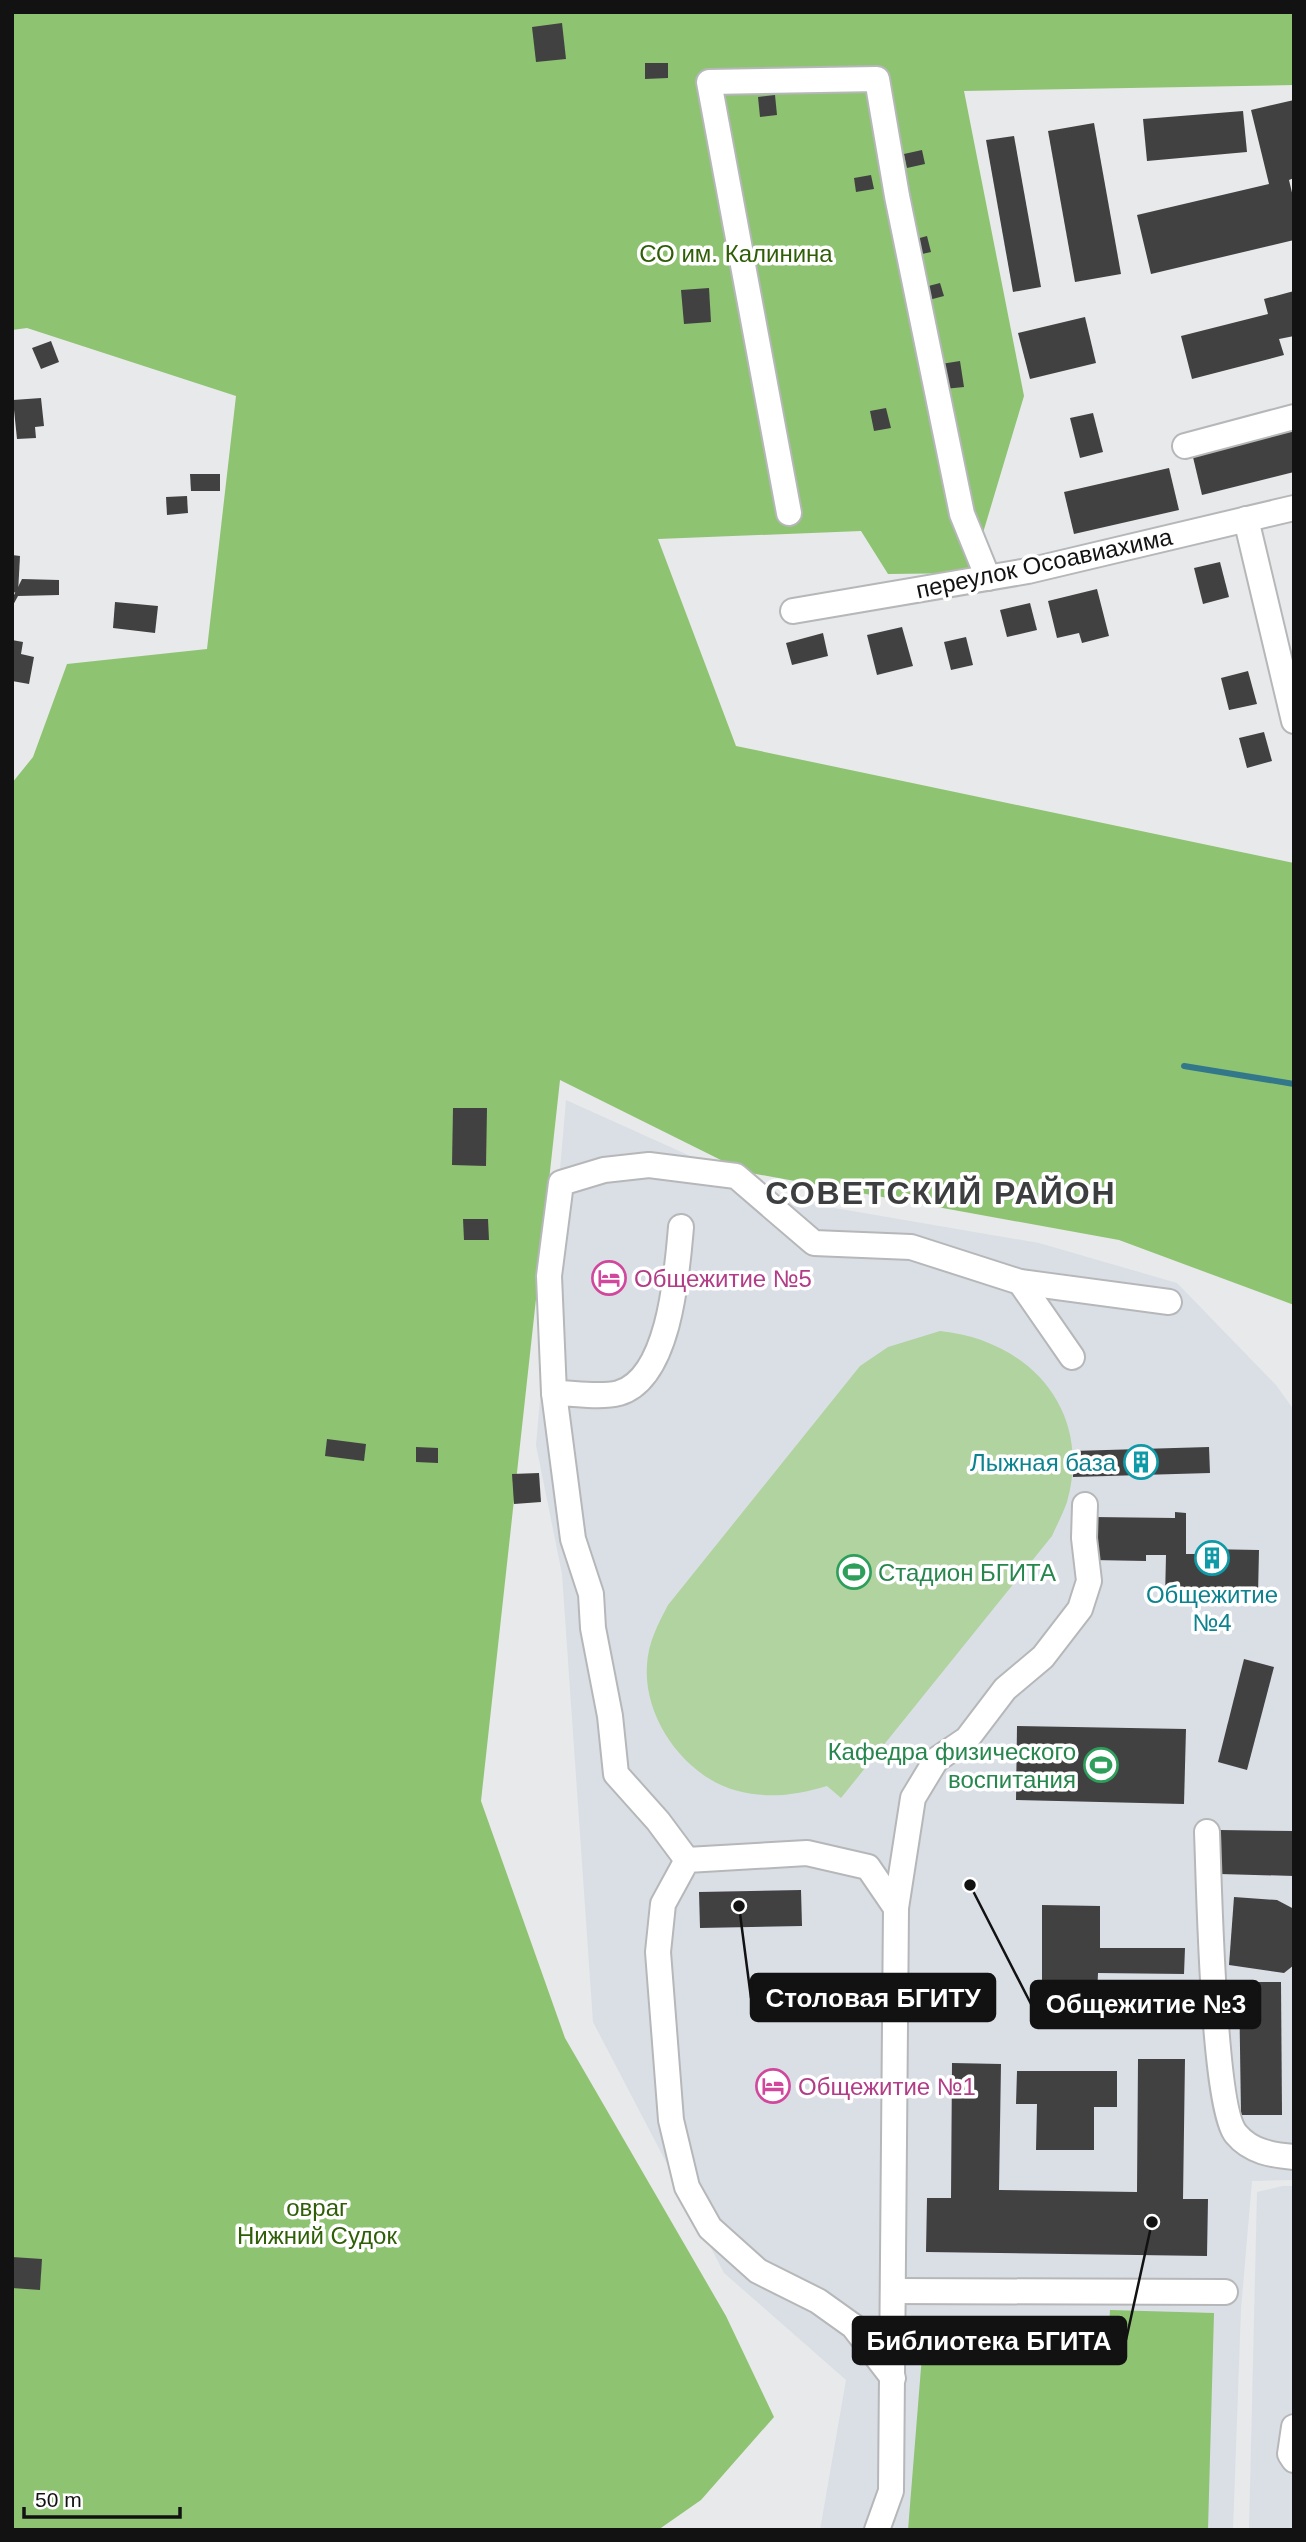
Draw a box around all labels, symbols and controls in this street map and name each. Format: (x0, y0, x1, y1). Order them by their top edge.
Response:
park label: СО им. Калинина (639, 240, 833, 267)
street label: переулок Осоавиахима (913, 522, 1175, 603)
district label: СОВЕТСКИЙ РАЙОН (765, 1175, 1117, 1211)
hotel icon: Общежитие №5 (590, 1259, 628, 1297)
place label: Общежитие №5 (634, 1265, 812, 1292)
building icon: Лыжная база (1122, 1443, 1160, 1481)
place label: Лыжная база (970, 1449, 1117, 1476)
building icon: Общежитие №4 (1193, 1539, 1231, 1577)
sports icon: Стадион БГИТА (835, 1553, 873, 1591)
place label: Стадион БГИТА (878, 1559, 1056, 1586)
place label: Общежитие №4 (1146, 1581, 1278, 1636)
place label: Кафедра физического воспитания (828, 1738, 1076, 1793)
sports icon: Кафедра физического воспитания (1082, 1746, 1120, 1784)
callout: Столовая БГИТУ (751, 1974, 995, 2021)
callout: Общежитие №3 (1031, 1981, 1260, 2028)
text: Столовая БГИТУ (765, 1983, 981, 2013)
text: Общежитие №3 (1046, 1989, 1246, 2019)
hotel icon: Общежитие №1 (754, 2067, 792, 2105)
place label: Общежитие №1 (798, 2073, 976, 2100)
park label: овраг Нижний Судок (237, 2194, 397, 2249)
callout: Библиотека БГИТА (853, 2317, 1126, 2364)
text: Библиотека БГИТА (867, 2326, 1112, 2356)
scale bar (24, 2476, 180, 2520)
text: 50 m (35, 2488, 82, 2511)

